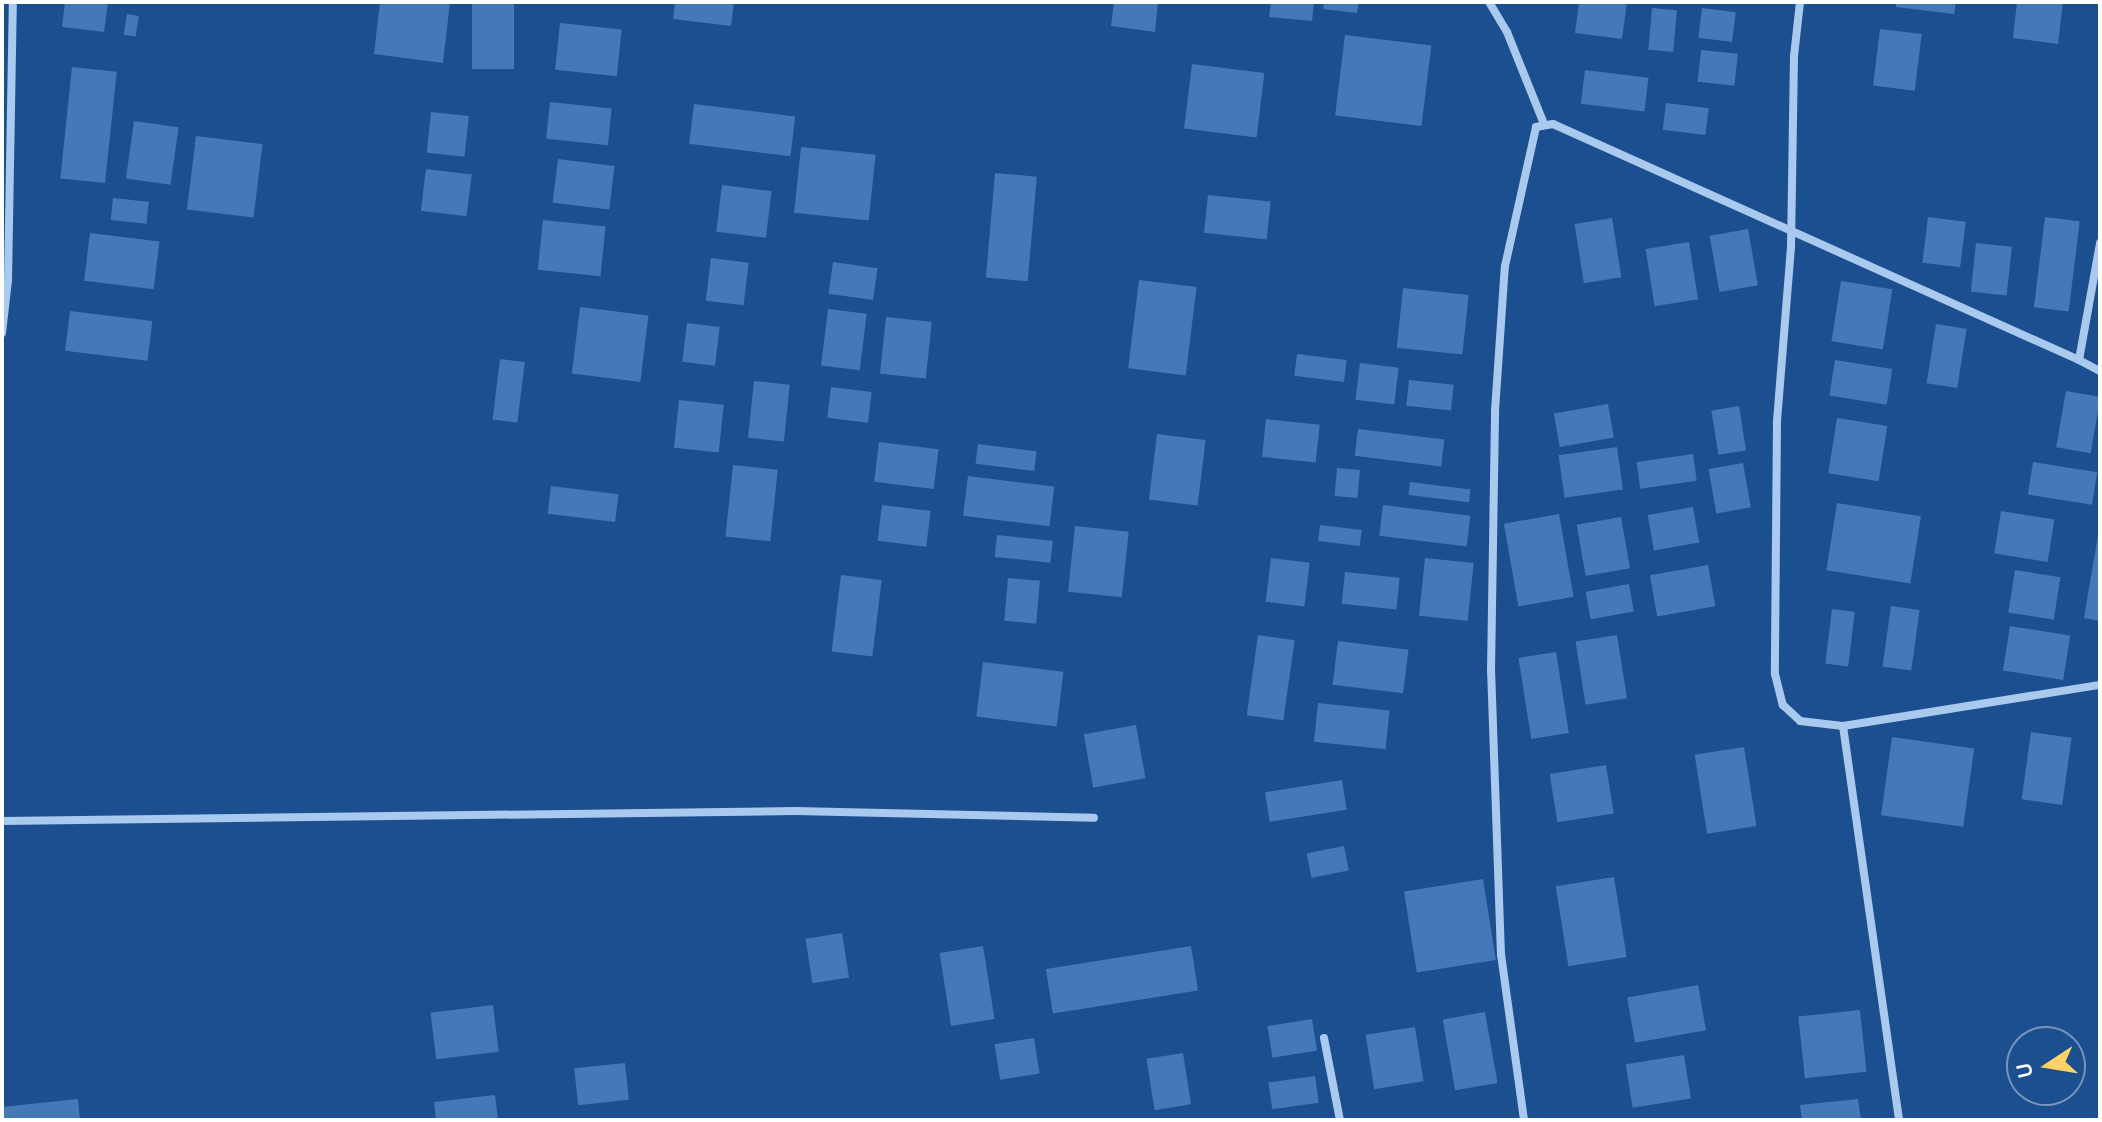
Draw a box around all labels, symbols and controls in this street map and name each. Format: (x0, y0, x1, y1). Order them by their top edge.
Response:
north arrow (2006, 1026, 2086, 1106)
text: U (2010, 1060, 2039, 1081)

